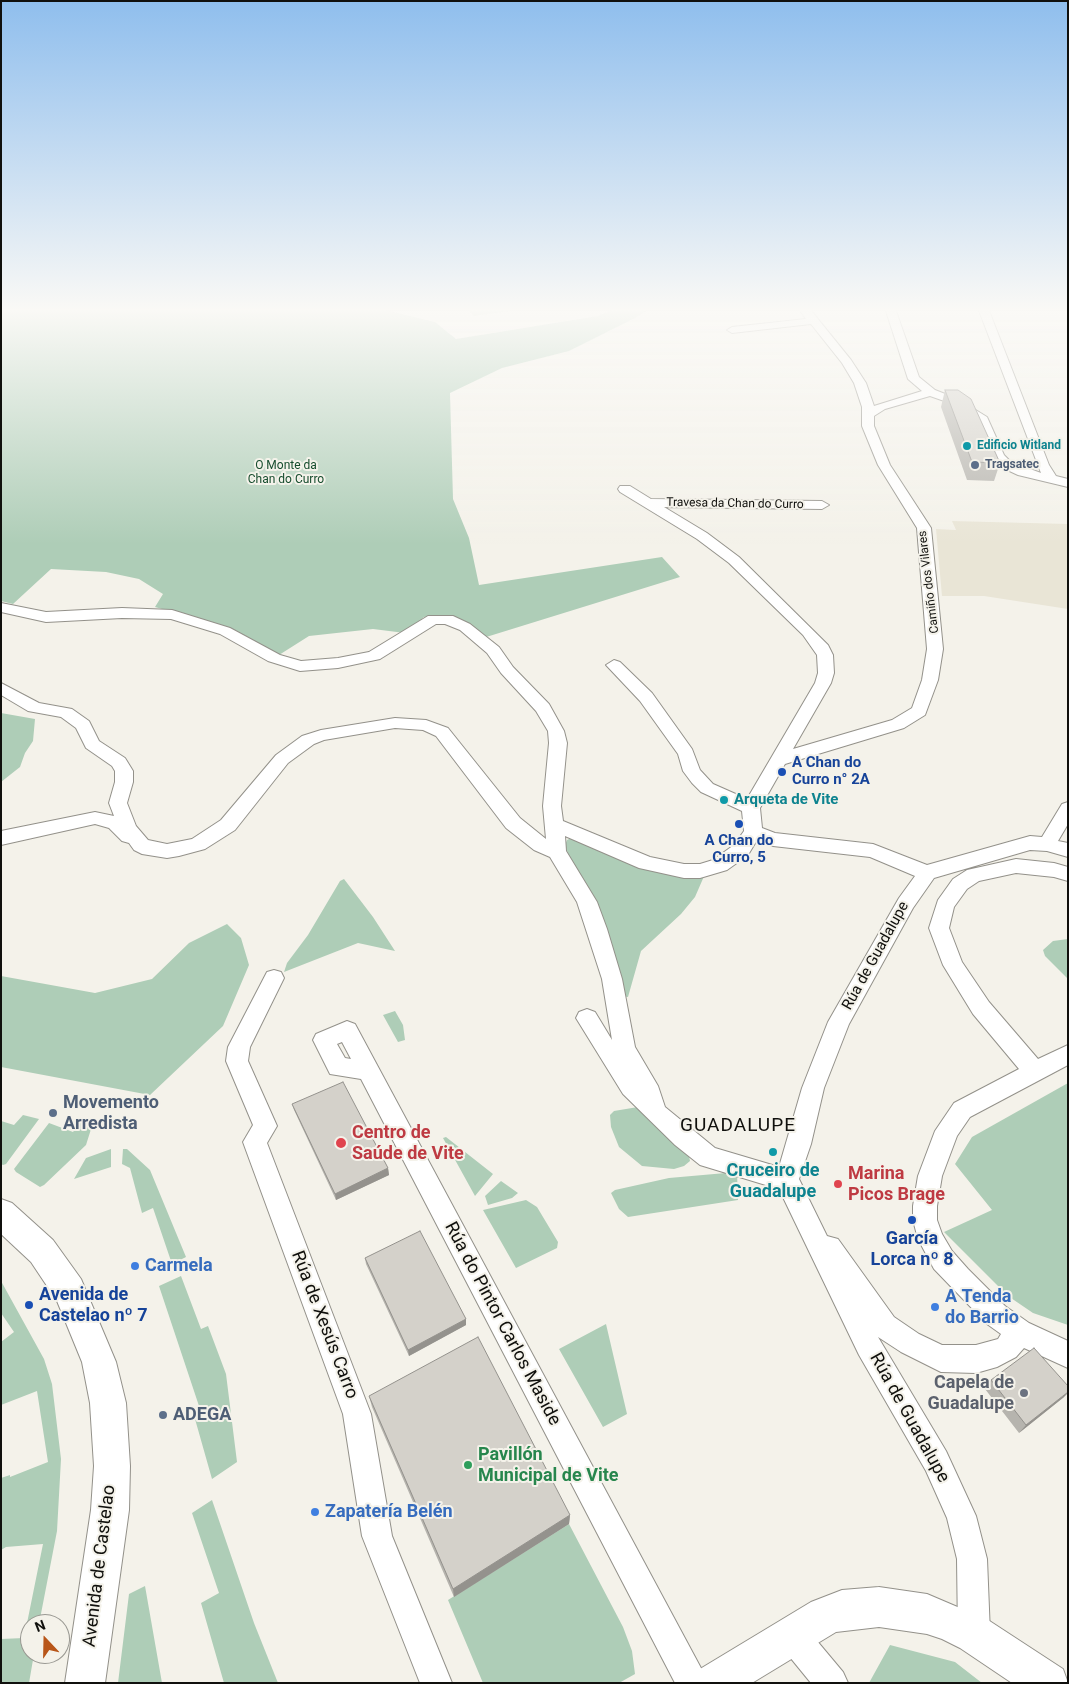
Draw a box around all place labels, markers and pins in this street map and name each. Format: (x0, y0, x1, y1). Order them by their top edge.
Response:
place label: Edificio Witland (977, 439, 1061, 453)
marker: Edificio Witland (961, 440, 973, 452)
place label: Tragsatec (985, 458, 1039, 472)
marker: Tragsatec (969, 459, 981, 471)
place label: A Chan do Curro n° 2A (792, 754, 870, 789)
marker: A Chan do Curro n° 2A (776, 766, 788, 778)
place label: Arqueta de Vite (734, 791, 838, 809)
marker: Arqueta de Vite (718, 794, 730, 806)
marker: A Chan do Curro, 5 (733, 818, 745, 830)
place label: A Chan do Curro, 5 (704, 832, 774, 867)
place label: Movemento Arredista (63, 1092, 159, 1134)
marker: Movemento Arredista (47, 1107, 59, 1119)
place label: Centro de Saúde de Vite (352, 1122, 464, 1164)
marker: Centro de Saúde de Vite (334, 1136, 348, 1150)
marker: Cruceiro de Guadalupe (767, 1146, 779, 1158)
place label: Cruceiro de Guadalupe (726, 1160, 820, 1202)
place label: Marina Picos Brage (848, 1163, 945, 1206)
marker: Marina Picos Brage (832, 1178, 844, 1190)
marker: García Lorca nº 8 (906, 1214, 918, 1226)
place label: García Lorca nº 8 (871, 1228, 953, 1270)
place label: Carmela (145, 1255, 213, 1277)
marker: Carmela (129, 1260, 141, 1272)
place label: Avenida de Castelao nº 7 (39, 1284, 148, 1326)
place label: A Tenda do Barrio (945, 1286, 1019, 1328)
marker: Avenida de Castelao nº 7 (23, 1299, 35, 1311)
marker: A Tenda do Barrio (929, 1301, 941, 1313)
place label: Capela de Guadalupe (928, 1372, 1014, 1415)
marker: Capela de Guadalupe (1018, 1387, 1030, 1399)
place label: ADEGA (173, 1404, 231, 1426)
marker: ADEGA (157, 1409, 169, 1421)
place label: Pavillón Municipal de Vite (478, 1444, 618, 1486)
marker: Pavillón Municipal de Vite (462, 1459, 474, 1471)
place label: Zapatería Belén (325, 1501, 453, 1523)
marker: Zapatería Belén (309, 1506, 321, 1518)

